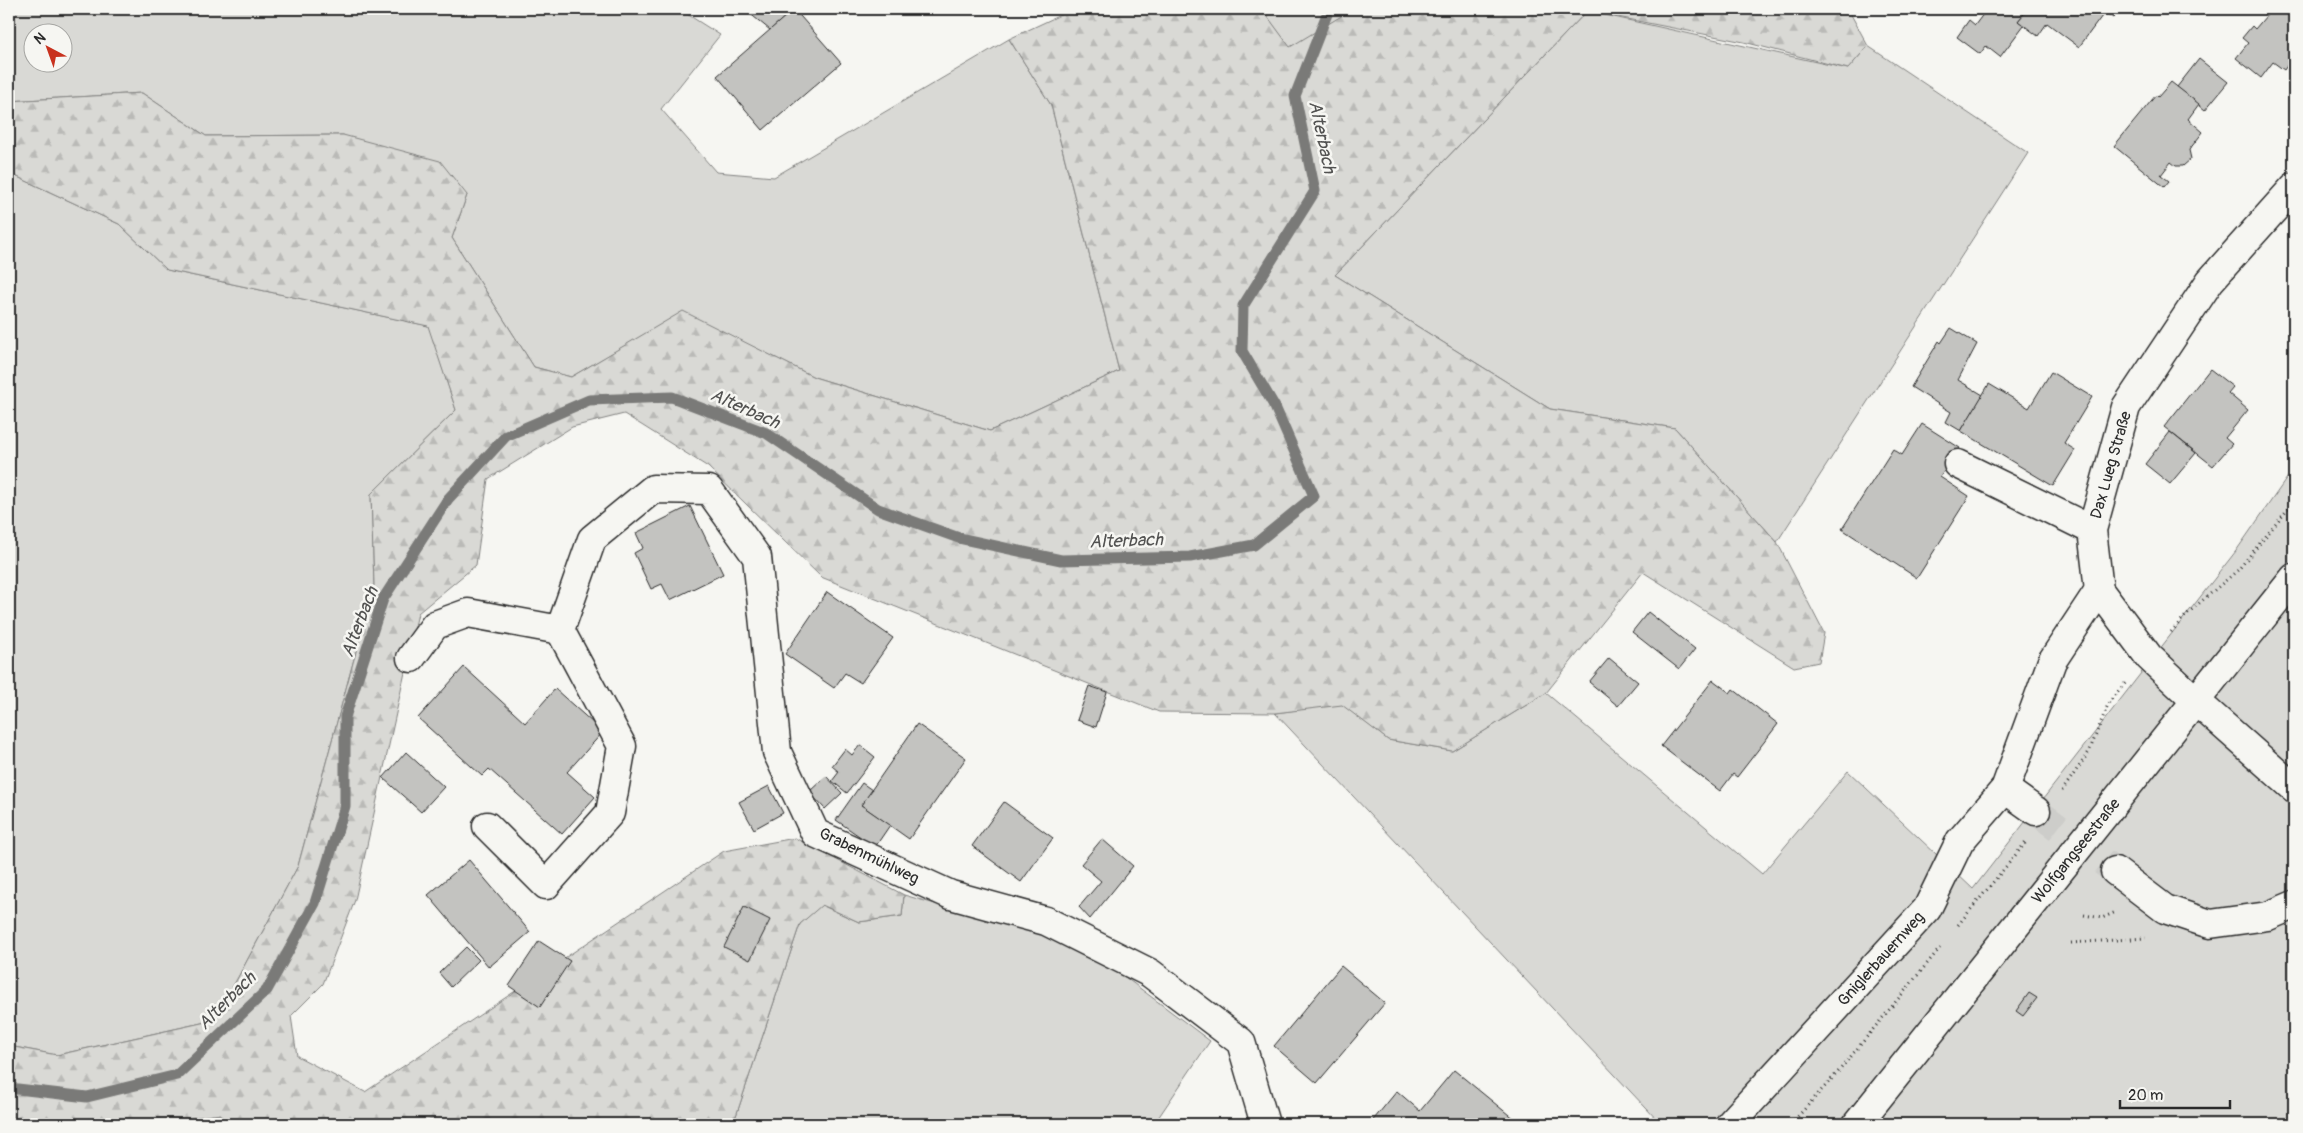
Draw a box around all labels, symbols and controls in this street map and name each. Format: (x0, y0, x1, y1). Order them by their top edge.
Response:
north arrow (22, 22, 72, 72)
text: N (31, 29, 49, 48)
water label: Alterbach (1303, 99, 1341, 177)
water label: Alterbach (707, 384, 785, 435)
street label: Dax Lueg Straße (2086, 409, 2136, 521)
water label: Alterbach (1089, 528, 1165, 554)
water label: Alterbach (336, 582, 384, 660)
street label: Wolfgangseestraße (2027, 794, 2125, 908)
street label: Grabenmühlweg (816, 823, 922, 889)
street label: Gniglerbauernweg (1833, 908, 1929, 1010)
water label: Alterbach (193, 966, 262, 1035)
scale bar (2120, 1078, 2230, 1110)
text: 20 m (2128, 1086, 2163, 1105)

